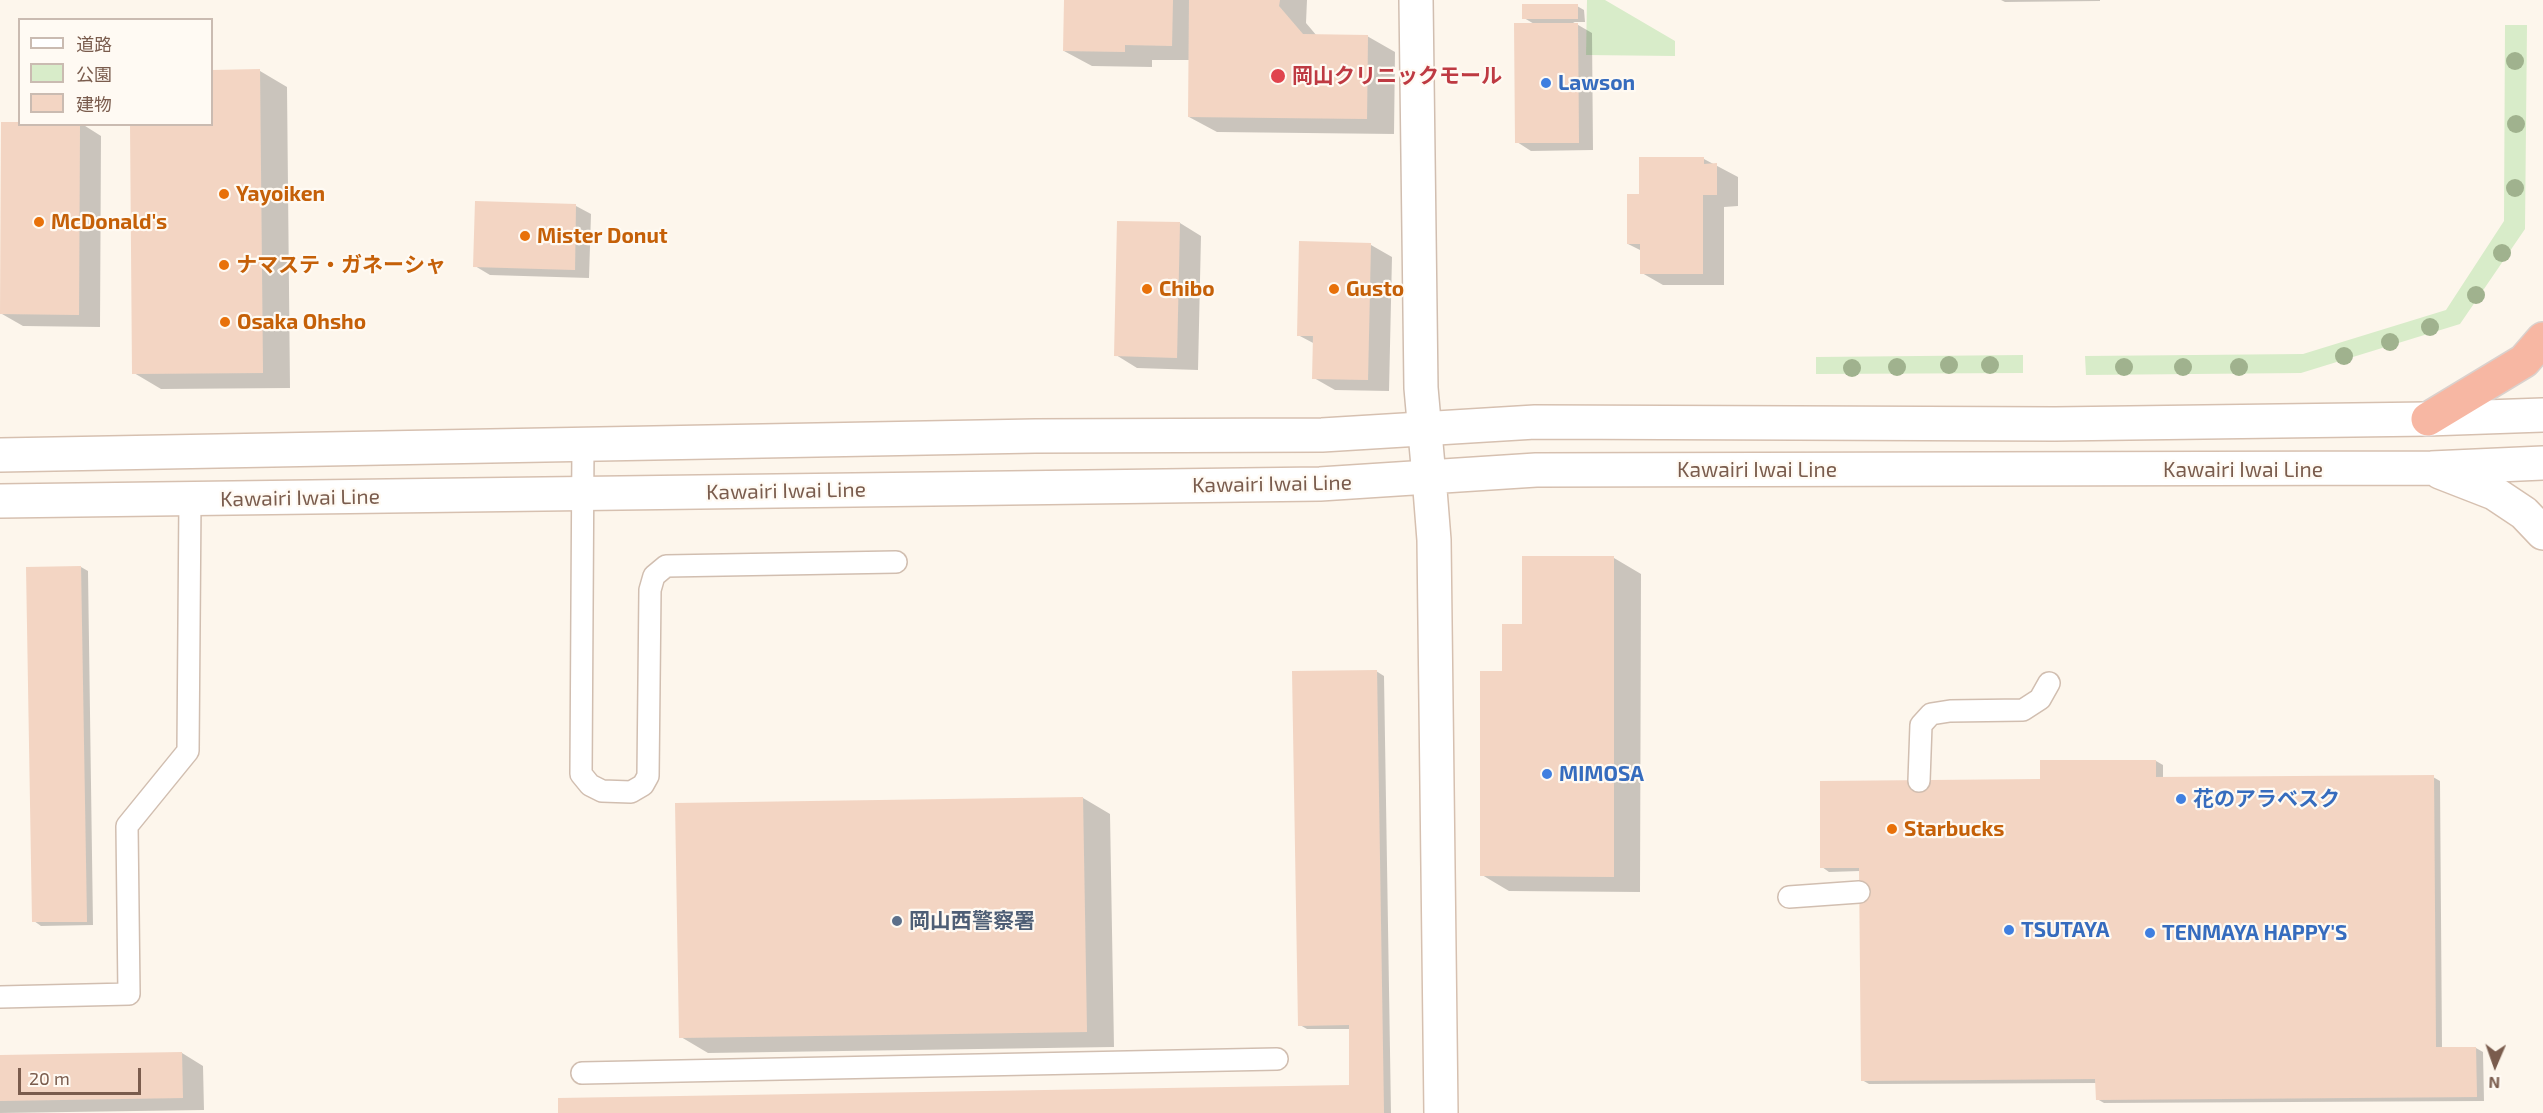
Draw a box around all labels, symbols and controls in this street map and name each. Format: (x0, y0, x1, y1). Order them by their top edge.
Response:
legend (18, 18, 213, 126)
text: 道路 (76, 33, 112, 55)
text: 公園 (76, 63, 112, 85)
place label: 岡山クリニックモール (1292, 63, 1502, 89)
marker: 岡山クリニックモール (1269, 67, 1287, 85)
place label: Lawson (1558, 70, 1635, 96)
marker: Lawson (1539, 76, 1553, 90)
text: 建物 (76, 93, 112, 115)
place label: Yayoiken (236, 181, 325, 207)
marker: Yayoiken (217, 187, 231, 201)
place label: McDonald's (51, 209, 167, 235)
marker: McDonald's (32, 215, 46, 229)
place label: Mister Donut (537, 223, 668, 249)
marker: Mister Donut (518, 229, 532, 243)
place label: ナマステ・ガネーシャ (236, 252, 446, 278)
marker: ナマステ・ガネーシャ (217, 258, 231, 272)
place label: Chibo (1159, 276, 1215, 302)
place label: Gusto (1346, 276, 1404, 302)
marker: Chibo (1140, 282, 1154, 296)
marker: Gusto (1327, 282, 1341, 296)
place label: Osaka Ohsho (237, 309, 366, 335)
marker: Osaka Ohsho (218, 315, 232, 329)
street label: Kawairi Iwai Line (1677, 457, 1837, 483)
street label: Kawairi Iwai Line (2163, 457, 2323, 483)
street label: Kawairi Iwai Line (1192, 470, 1352, 498)
street label: Kawairi Iwai Line (706, 477, 866, 505)
street label: Kawairi Iwai Line (220, 484, 380, 512)
place label: MIMOSA (1559, 761, 1644, 787)
marker: MIMOSA (1540, 767, 1554, 781)
place label: 花のアラベスク (2193, 786, 2340, 812)
marker: 花のアラベスク (2174, 792, 2188, 806)
place label: Starbucks (1904, 816, 2004, 842)
marker: Starbucks (1885, 822, 1899, 836)
place label: 岡山西警察署 (909, 908, 1035, 934)
marker: 岡山西警察署 (890, 914, 904, 928)
place label: TSUTAYA (2021, 917, 2110, 943)
place label: TENMAYA HAPPY'S (2162, 920, 2347, 946)
marker: TSUTAYA (2002, 923, 2016, 937)
marker: TENMAYA HAPPY'S (2143, 926, 2157, 940)
north arrow (2465, 1035, 2525, 1095)
scale bar (21, 1056, 144, 1094)
text: 20 m (29, 1067, 70, 1089)
text: N (2488, 1074, 2500, 1093)

